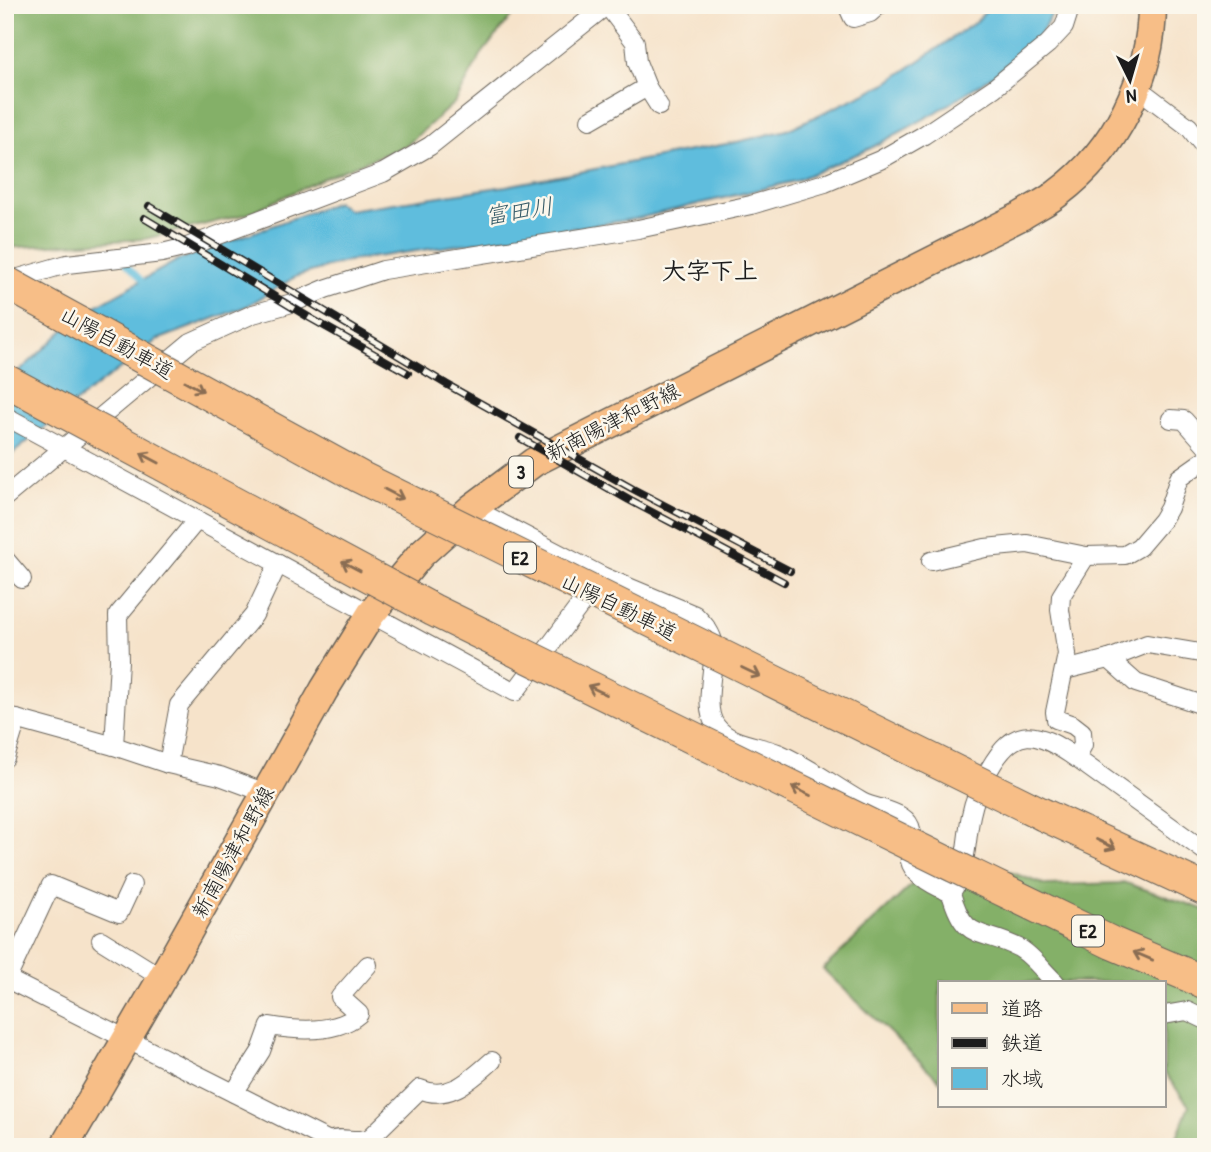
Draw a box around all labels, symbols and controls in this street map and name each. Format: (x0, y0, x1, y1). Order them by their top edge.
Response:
north arrow (1096, 46, 1166, 116)
text: N (1125, 84, 1138, 110)
water label: 富田川 (482, 190, 555, 231)
district label: 大字下上 (662, 254, 758, 286)
street label: 山陽自動車道 (55, 299, 179, 386)
street label: 新南陽津和野線 (541, 375, 685, 468)
one-way arrow (183, 379, 204, 393)
one-way arrow (140, 451, 161, 464)
road number: 3 (509, 457, 533, 488)
one-way arrow (383, 488, 404, 502)
road number: E2 (504, 542, 536, 573)
one-way arrow (341, 558, 361, 572)
street label: 山陽自動車道 (556, 566, 682, 647)
one-way arrow (740, 666, 761, 679)
one-way arrow (587, 683, 608, 697)
street label: 新南陽津和野線 (184, 780, 281, 923)
one-way arrow (791, 784, 812, 797)
one-way arrow (1094, 838, 1116, 851)
road number: E2 (1072, 916, 1104, 946)
one-way arrow (1133, 949, 1154, 962)
legend (938, 981, 1166, 1106)
text: 道路 (1001, 994, 1043, 1023)
text: 鉄道 (1001, 1028, 1043, 1057)
text: 水域 (1001, 1064, 1043, 1093)

